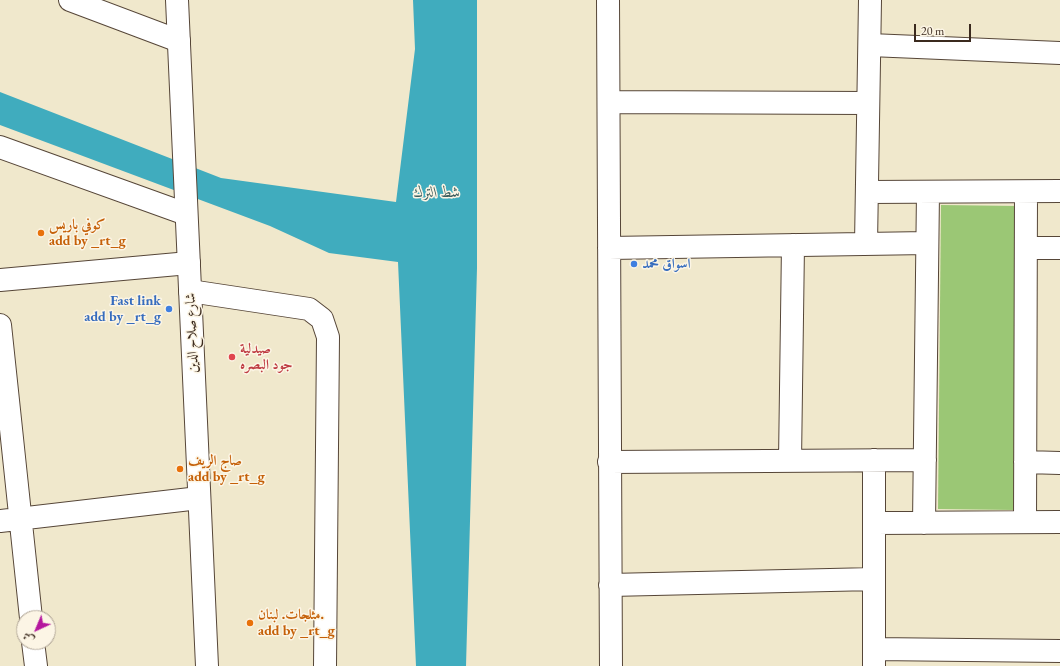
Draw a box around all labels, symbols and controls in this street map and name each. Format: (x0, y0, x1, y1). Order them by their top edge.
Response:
scale bar (916, 16, 973, 42)
text: 20 m (921, 23, 944, 39)
water label: شط الترك (414, 184, 460, 202)
place label: كوفي باريس add by _rt_g (49, 217, 126, 250)
marker: كوفي باريس add by _rt_g (36, 228, 46, 238)
place label: اسواق محمد (642, 256, 691, 272)
marker: اسواق محمد (629, 259, 639, 269)
place label: Fast link add by _rt_g (84, 293, 161, 326)
street label: شارع صلاح الدين (182, 293, 202, 373)
marker: Fast link add by _rt_g (164, 304, 174, 314)
place label: صيدلية جود البصره (240, 341, 293, 374)
marker: صيدلية جود البصره (227, 352, 237, 362)
place label: صاج الريف add by _rt_g (188, 453, 265, 486)
marker: صاج الريف add by _rt_g (175, 464, 185, 474)
place label: مثلجات. لبنان. add by _rt_g (258, 607, 335, 640)
north arrow (16, 610, 56, 650)
marker: مثلجات. لبنان. add by _rt_g (245, 618, 255, 628)
text: ش (20, 629, 37, 647)

